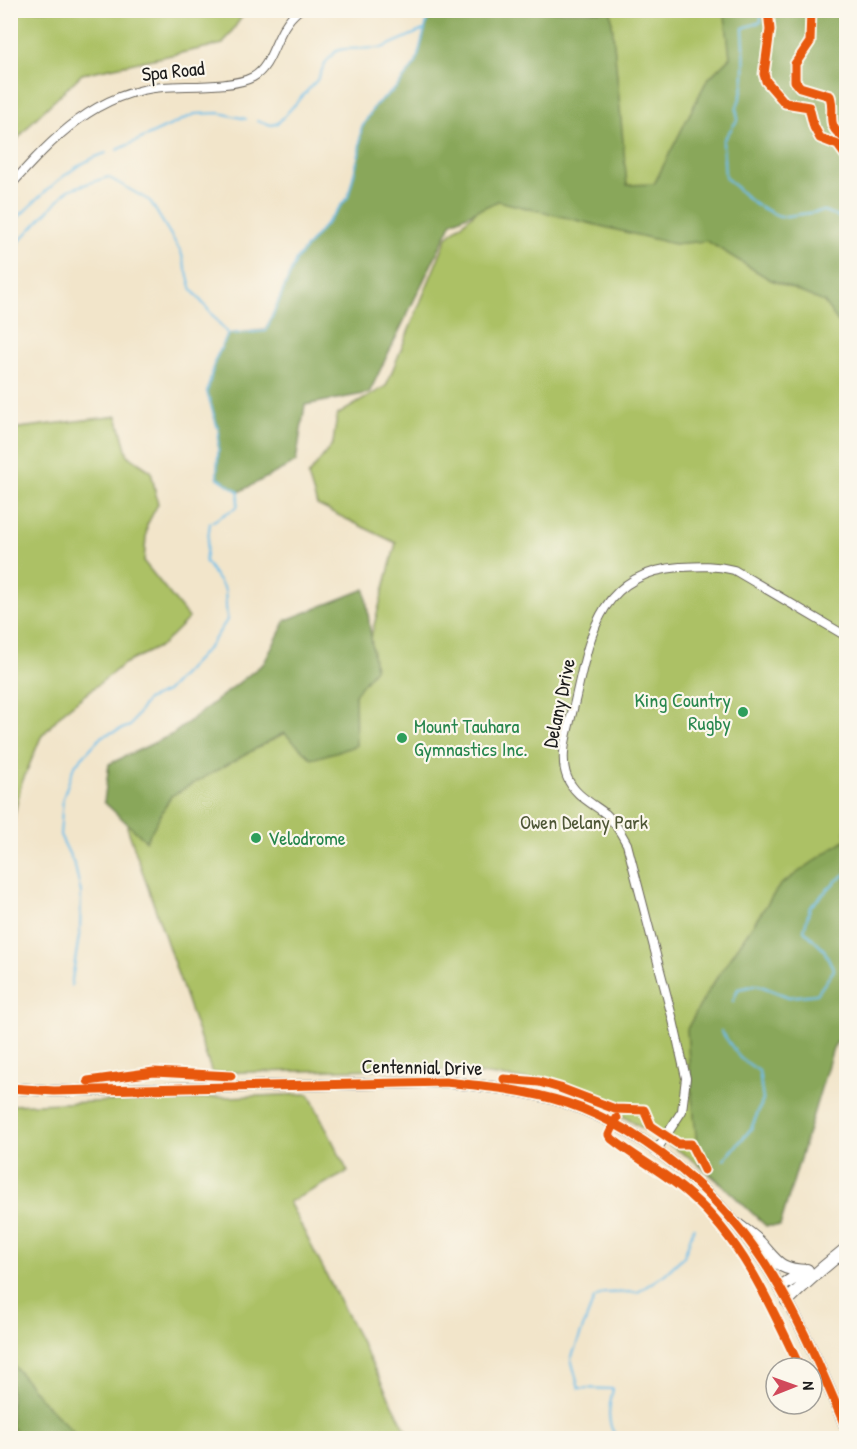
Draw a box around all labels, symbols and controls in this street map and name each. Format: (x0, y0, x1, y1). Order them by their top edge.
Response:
street label: Spa Road (140, 54, 206, 87)
street label: Delany Drive (536, 656, 581, 750)
place label: King Country Rugby (634, 686, 731, 736)
marker: King Country Rugby (736, 705, 750, 719)
place label: Mount Tauhara Gymnastics Inc. (414, 712, 527, 762)
marker: Mount Tauhara Gymnastics Inc. (395, 731, 409, 745)
park label: Owen Delany Park (520, 808, 648, 835)
place label: Velodrome (268, 824, 346, 851)
marker: Velodrome (249, 831, 263, 845)
street label: Centennial Drive (361, 1052, 483, 1081)
north arrow (764, 1356, 824, 1416)
text: N (798, 1381, 820, 1391)

